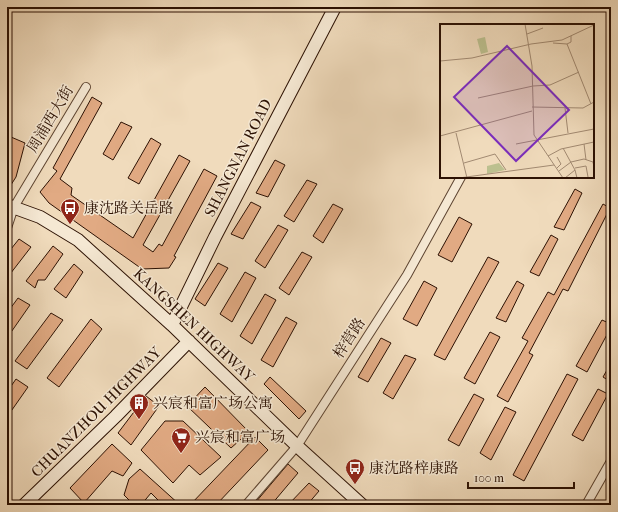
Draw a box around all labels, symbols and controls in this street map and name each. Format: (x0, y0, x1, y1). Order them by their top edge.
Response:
inset map (440, 24, 594, 178)
street label: 周浦西大街 (23, 82, 77, 156)
street label: SHANGNAN ROAD (201, 96, 275, 220)
bus stop icon: 康沈路关岳路 (59, 197, 81, 225)
place label: 康沈路关岳路 (84, 199, 174, 217)
street label: KANGSHEN HIGHWAY (130, 264, 259, 386)
street label: 梓营路 (329, 314, 369, 362)
street label: CHUANZHOU HIGHWAY (27, 343, 165, 481)
building icon: 兴宸和富广场公寓 (128, 392, 150, 420)
place label: 兴宸和富广场公寓 (153, 394, 273, 412)
supermarket icon: 兴宸和富广场 (170, 426, 192, 454)
place label: 兴宸和富广场 (195, 428, 285, 446)
bus stop icon: 康沈路梓康路 (344, 457, 366, 485)
place label: 康沈路梓康路 (369, 459, 459, 477)
scale bar (468, 464, 574, 490)
text: 100 m (474, 471, 504, 485)

